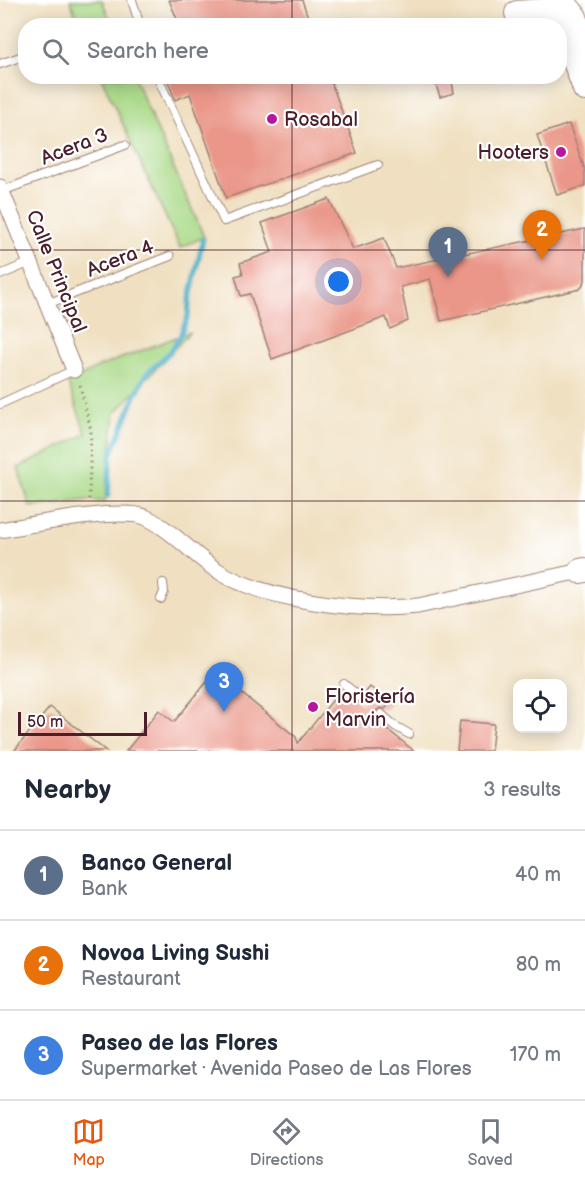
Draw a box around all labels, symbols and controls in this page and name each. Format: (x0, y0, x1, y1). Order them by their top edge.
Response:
search box (18, 18, 567, 84)
icon: search (39, 35, 72, 68)
text: Search here (87, 38, 209, 65)
place label: Rosabal (284, 108, 358, 132)
marker: Rosabal (265, 112, 279, 126)
street label: Acera 3 (37, 123, 111, 171)
place label: Hooters (477, 141, 549, 165)
marker: Hooters (554, 145, 568, 159)
street label: Calle Principal (21, 207, 92, 336)
pin: 2 (522, 210, 562, 260)
pin: 1 (428, 228, 468, 277)
street label: Acera 4 (83, 235, 157, 283)
your location (324, 267, 353, 296)
pin: 3 (204, 662, 244, 712)
map controls (513, 679, 567, 733)
button: locate (513, 679, 567, 733)
place label: Floristería Marvin (325, 685, 415, 732)
marker: Floristería Marvin (306, 700, 320, 714)
scale bar (18, 709, 147, 736)
text: 50 m (27, 713, 63, 732)
text: Nearby (24, 775, 111, 806)
text: 3 results (483, 778, 561, 802)
text: Banco General (81, 850, 232, 877)
text: 1 (39, 863, 48, 887)
text: 40 m (515, 863, 561, 887)
text: Bank (81, 877, 127, 901)
text: Novoa Living Sushi (81, 940, 269, 967)
text: 2 (38, 953, 49, 977)
text: 80 m (516, 953, 561, 977)
text: Restaurant (81, 967, 181, 991)
text: Paseo de las Flores (81, 1030, 278, 1057)
text: 3 (38, 1043, 49, 1067)
text: 170 m (510, 1043, 561, 1067)
text: Supermarket · Avenida Paseo de Las Flores (81, 1057, 472, 1081)
tab: Map (72, 1115, 105, 1170)
tab: Directions (250, 1115, 323, 1170)
tab: Saved (468, 1115, 513, 1170)

